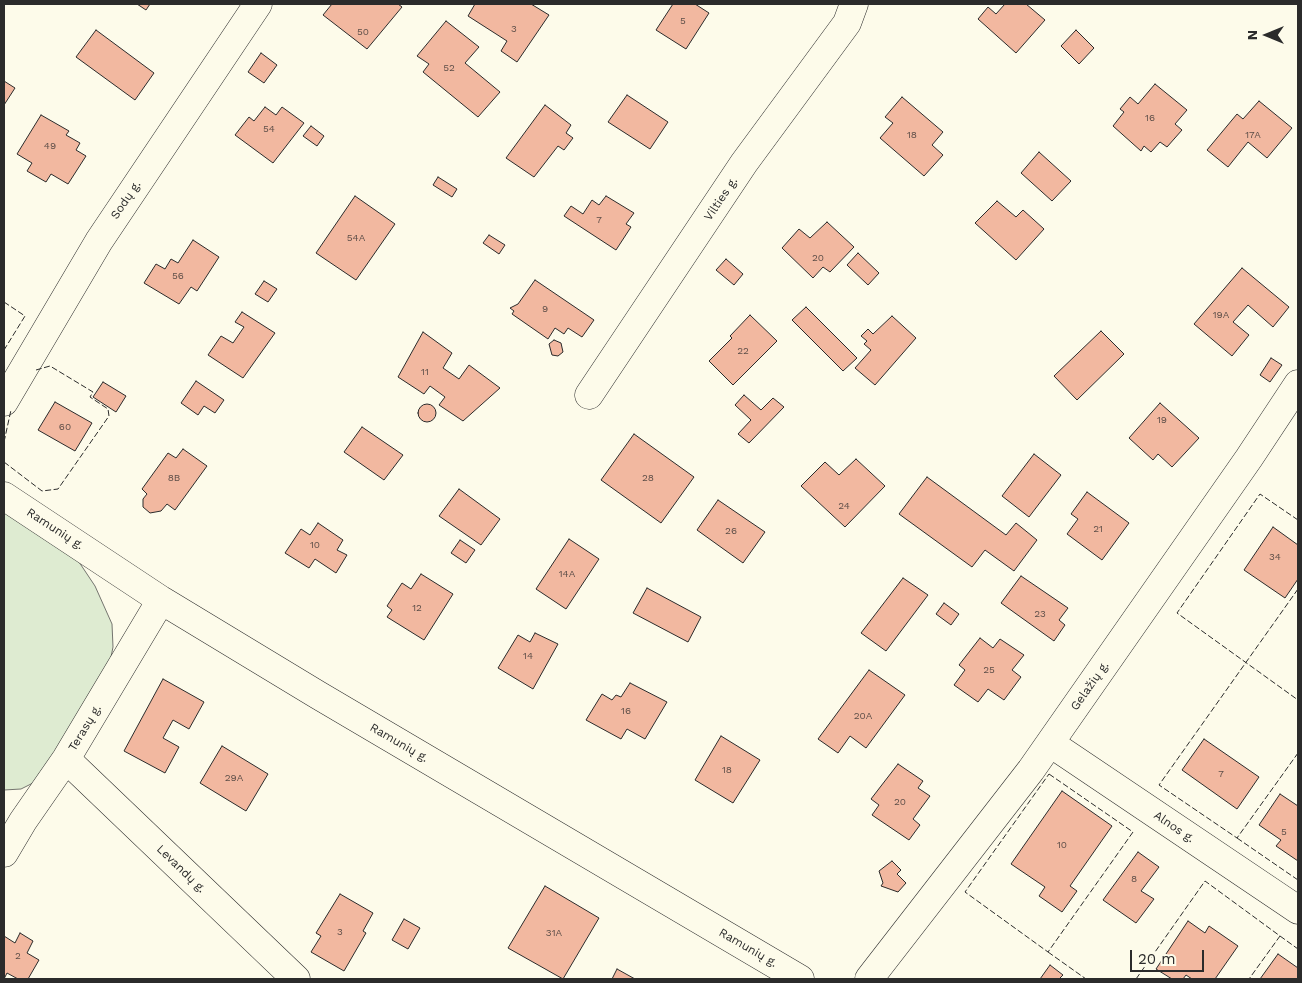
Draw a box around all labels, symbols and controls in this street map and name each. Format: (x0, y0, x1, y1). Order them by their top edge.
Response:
north arrow (1242, 10, 1292, 60)
house number: 5 (680, 15, 686, 27)
house number: 3 (511, 23, 517, 35)
house number: 50 (357, 26, 369, 38)
text: N (1244, 30, 1260, 40)
house number: 52 (443, 62, 455, 74)
house number: 16 (1145, 112, 1155, 124)
house number: 54 (263, 123, 275, 135)
house number: 18 (907, 129, 917, 141)
house number: 17A (1245, 129, 1261, 141)
house number: 49 (44, 140, 56, 152)
street label: Vilties g. (701, 174, 741, 224)
street label: Sodų g. (108, 178, 144, 222)
house number: 7 (596, 214, 602, 226)
house number: 54A (347, 232, 365, 244)
house number: 20 (812, 252, 824, 264)
house number: 56 (172, 270, 184, 282)
house number: 9 (542, 303, 548, 315)
house number: 19A (1213, 309, 1229, 321)
house number: 22 (737, 345, 749, 357)
house number: 11 (421, 366, 429, 378)
house number: 19 (1157, 414, 1167, 426)
house number: 60 (59, 421, 71, 433)
house number: 8B (168, 472, 180, 484)
house number: 28 (642, 472, 654, 484)
house number: 24 (838, 500, 850, 512)
street label: Ramunių g. (24, 505, 86, 553)
house number: 21 (1093, 523, 1103, 535)
house number: 26 (725, 525, 737, 537)
house number: 10 (310, 539, 320, 551)
house number: 34 (1269, 551, 1281, 563)
house number: 14A (559, 568, 575, 580)
house number: 12 (412, 602, 422, 614)
house number: 23 (1034, 608, 1046, 620)
house number: 14 (523, 650, 533, 662)
street label: Gelažių g. (1068, 659, 1112, 713)
house number: 25 (983, 664, 995, 676)
street label: Terasų g. (65, 702, 105, 754)
house number: 16 (621, 705, 631, 717)
house number: 20A (854, 710, 872, 722)
street label: Ramunių g. (367, 720, 431, 766)
house number: 18 (722, 764, 732, 776)
house number: 7 (1218, 768, 1224, 780)
house number: 29A (225, 772, 243, 784)
house number: 20 (894, 796, 906, 808)
street label: Alnos g. (1151, 808, 1197, 846)
house number: 5 (1281, 826, 1287, 838)
house number: 10 (1057, 839, 1067, 851)
street label: Levandų g. (153, 842, 209, 896)
house number: 8 (1131, 873, 1137, 885)
street label: Ramunių g. (716, 925, 780, 971)
house number: 3 (337, 926, 343, 938)
house number: 31A (546, 927, 562, 939)
scale bar (1132, 940, 1206, 972)
house number: 2 (15, 950, 21, 962)
text: 20 m (1138, 950, 1176, 968)

